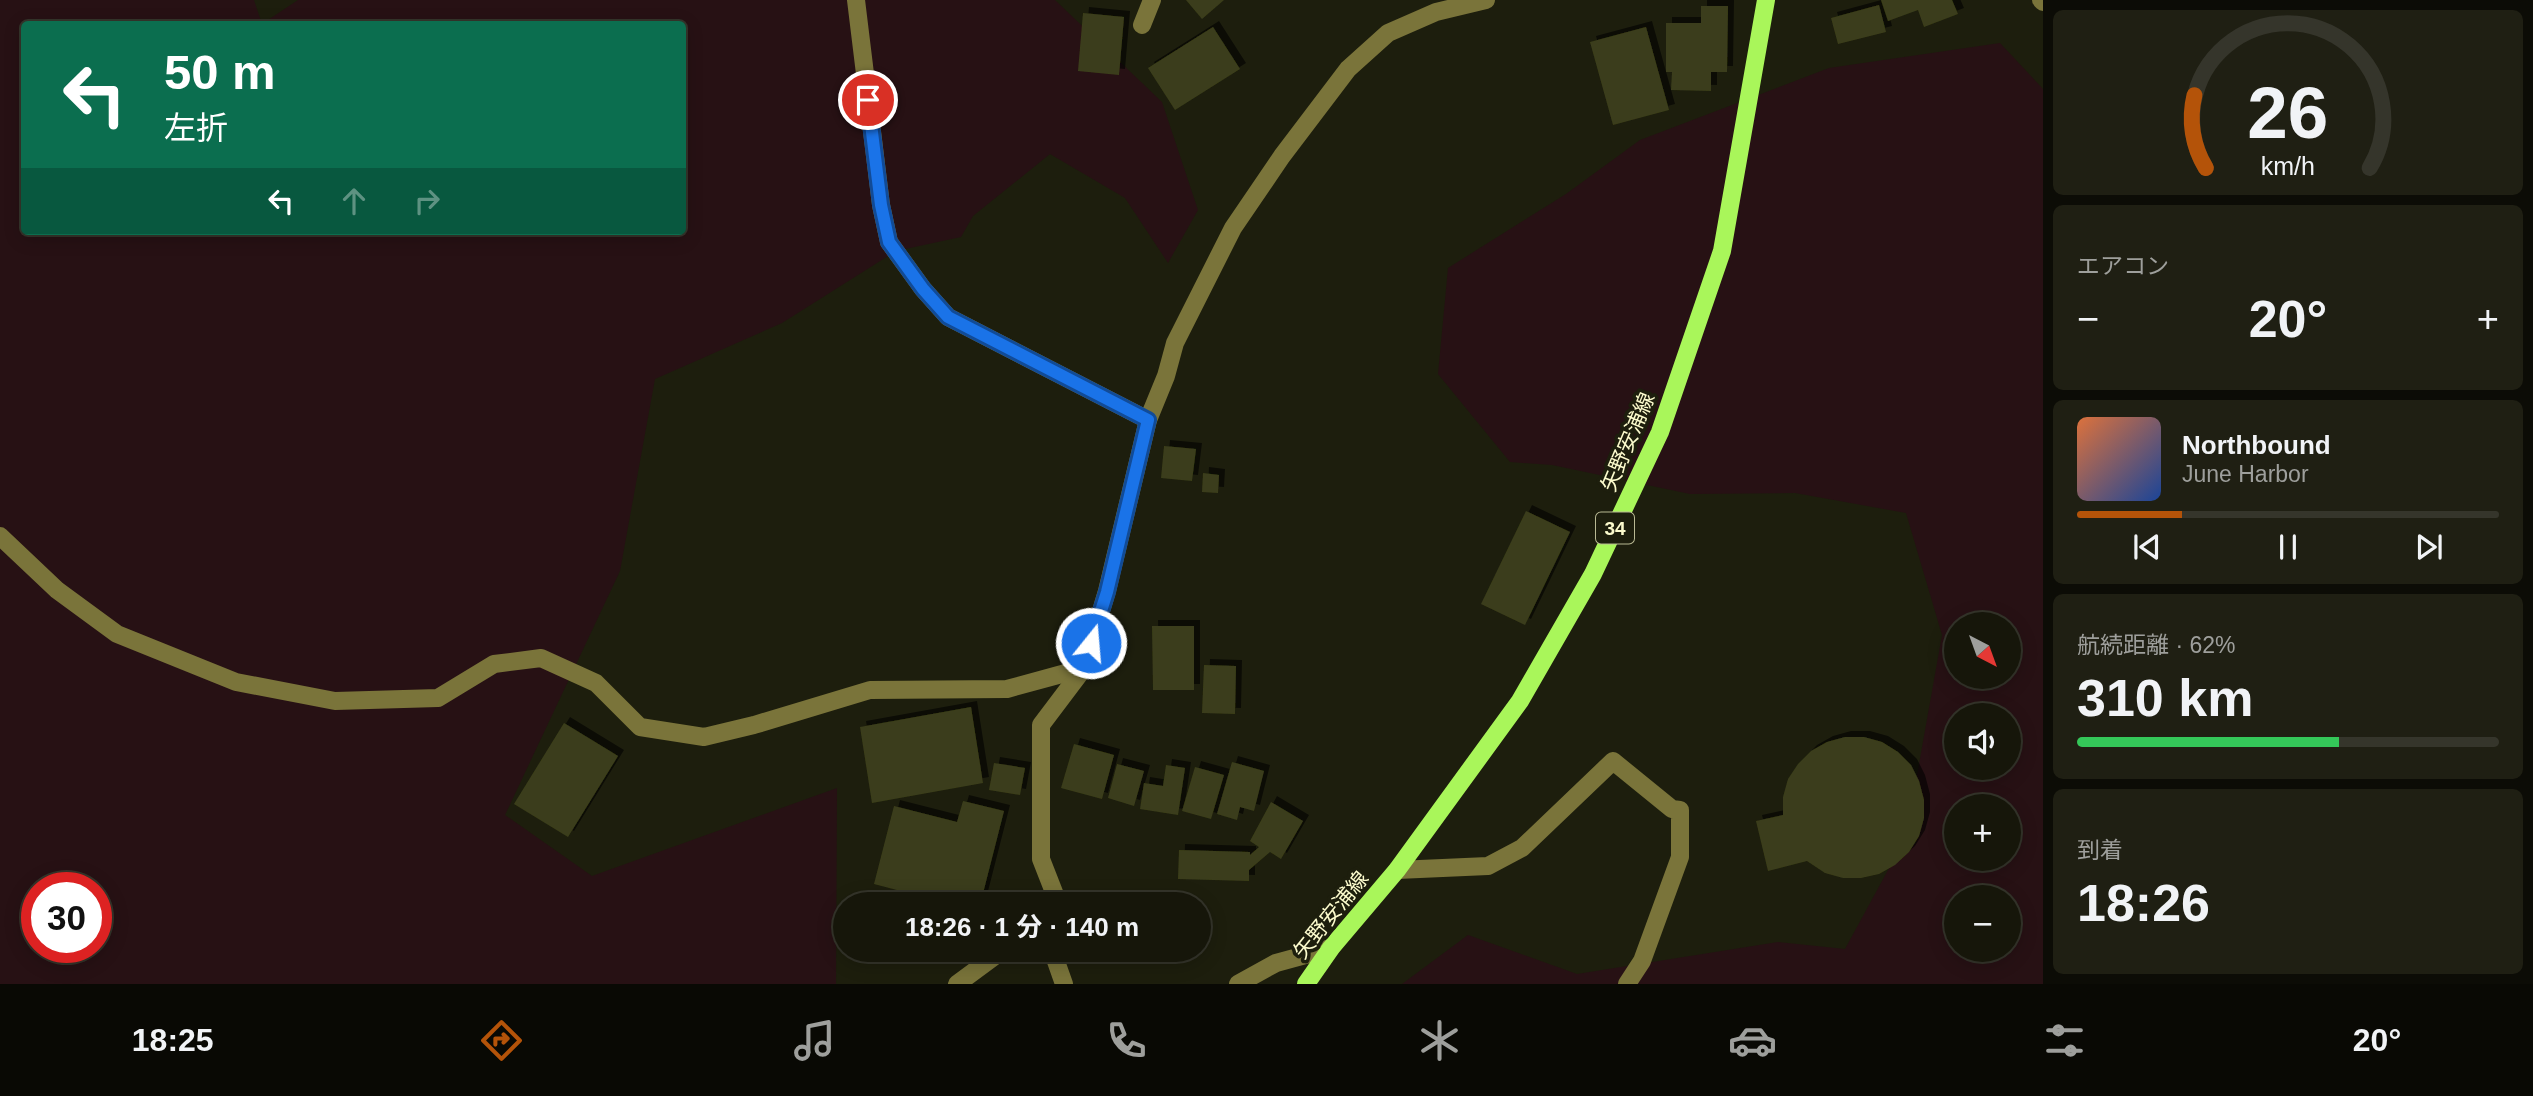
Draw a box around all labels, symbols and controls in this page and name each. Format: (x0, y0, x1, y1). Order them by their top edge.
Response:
text: 50 m (164, 45, 276, 99)
icon: left (49, 49, 140, 140)
pin (838, 70, 898, 130)
text: 26 (2248, 73, 2328, 154)
icon: arrive (849, 81, 887, 119)
text: 左折 (164, 110, 228, 146)
text: km/h (2261, 152, 2315, 180)
icon: left (262, 182, 300, 220)
icon: ahead (335, 182, 373, 220)
icon: right (408, 182, 446, 220)
text: エアコン (2077, 253, 2169, 279)
text: 20° (2249, 290, 2327, 348)
text: − (2077, 298, 2099, 340)
text: + (2477, 298, 2499, 340)
street label: 矢野安浦線 (1596, 389, 1659, 495)
text: Northbound (2182, 430, 2331, 460)
text: June Harbor (2182, 461, 2309, 487)
road number: 34 (1596, 512, 1634, 544)
icon: previous (2128, 528, 2166, 566)
icon: pause (2269, 528, 2307, 566)
icon: next (2410, 528, 2448, 566)
position arrow (1054, 606, 1128, 680)
north arrow (1944, 612, 2021, 690)
map controls (1944, 612, 2021, 962)
text: 航続距離 · 62% (2077, 632, 2235, 658)
text: 310 km (2077, 669, 2253, 727)
button: sound (1944, 703, 2021, 780)
button: + (1944, 794, 2021, 871)
text: 到着 (2077, 837, 2123, 863)
street label: 矢野安浦線 (1289, 867, 1373, 963)
speed limit sign: 30 (21, 872, 112, 963)
text: 18:26 (2077, 874, 2210, 932)
button: − (1944, 885, 2021, 962)
text: 18:26 · 1 分 · 140 m (905, 912, 1139, 942)
icon: directions (477, 1016, 526, 1065)
icon: music (790, 1016, 839, 1065)
icon: phone (1102, 1016, 1151, 1065)
icon: climate (1415, 1016, 1464, 1065)
icon: car (1728, 1016, 1777, 1065)
icon: filters (2040, 1016, 2089, 1065)
text: 18:25 (132, 1022, 214, 1058)
text: 20° (2353, 1022, 2401, 1058)

